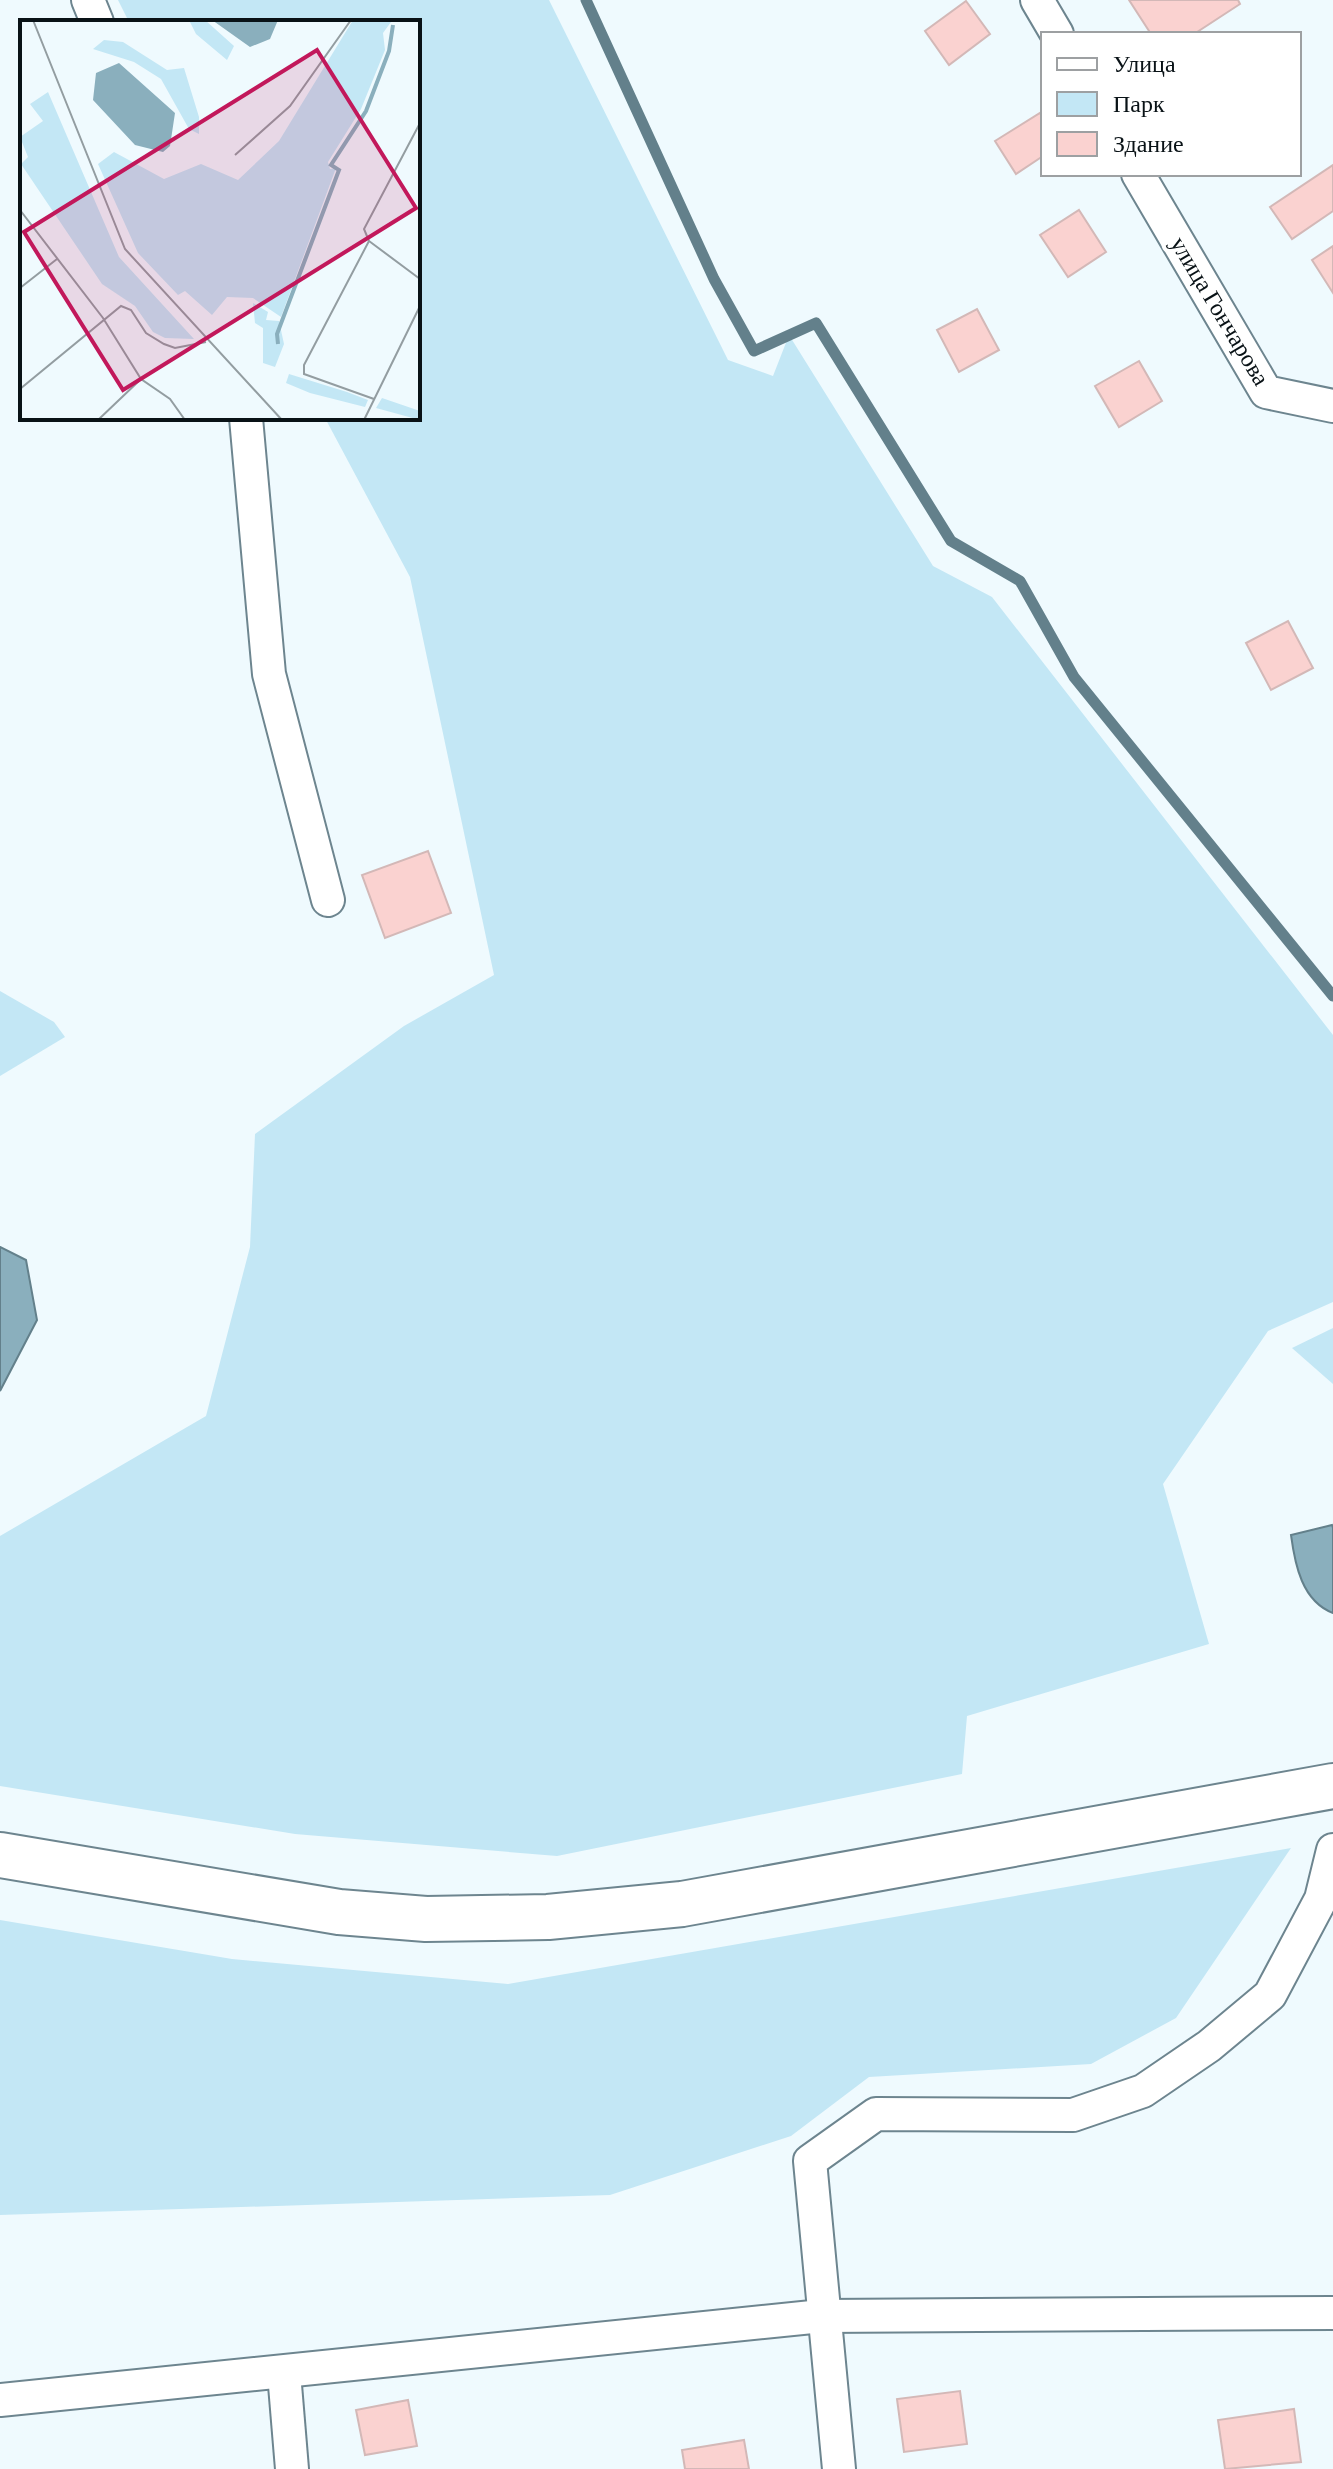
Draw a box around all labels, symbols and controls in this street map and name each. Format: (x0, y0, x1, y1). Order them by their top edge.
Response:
inset map (20, 20, 420, 420)
legend (1041, 32, 1301, 176)
text: Улица (1113, 50, 1176, 77)
text: Парк (1113, 90, 1165, 117)
text: Здание (1113, 130, 1184, 157)
street label: улица Гончарова (1165, 231, 1276, 390)

